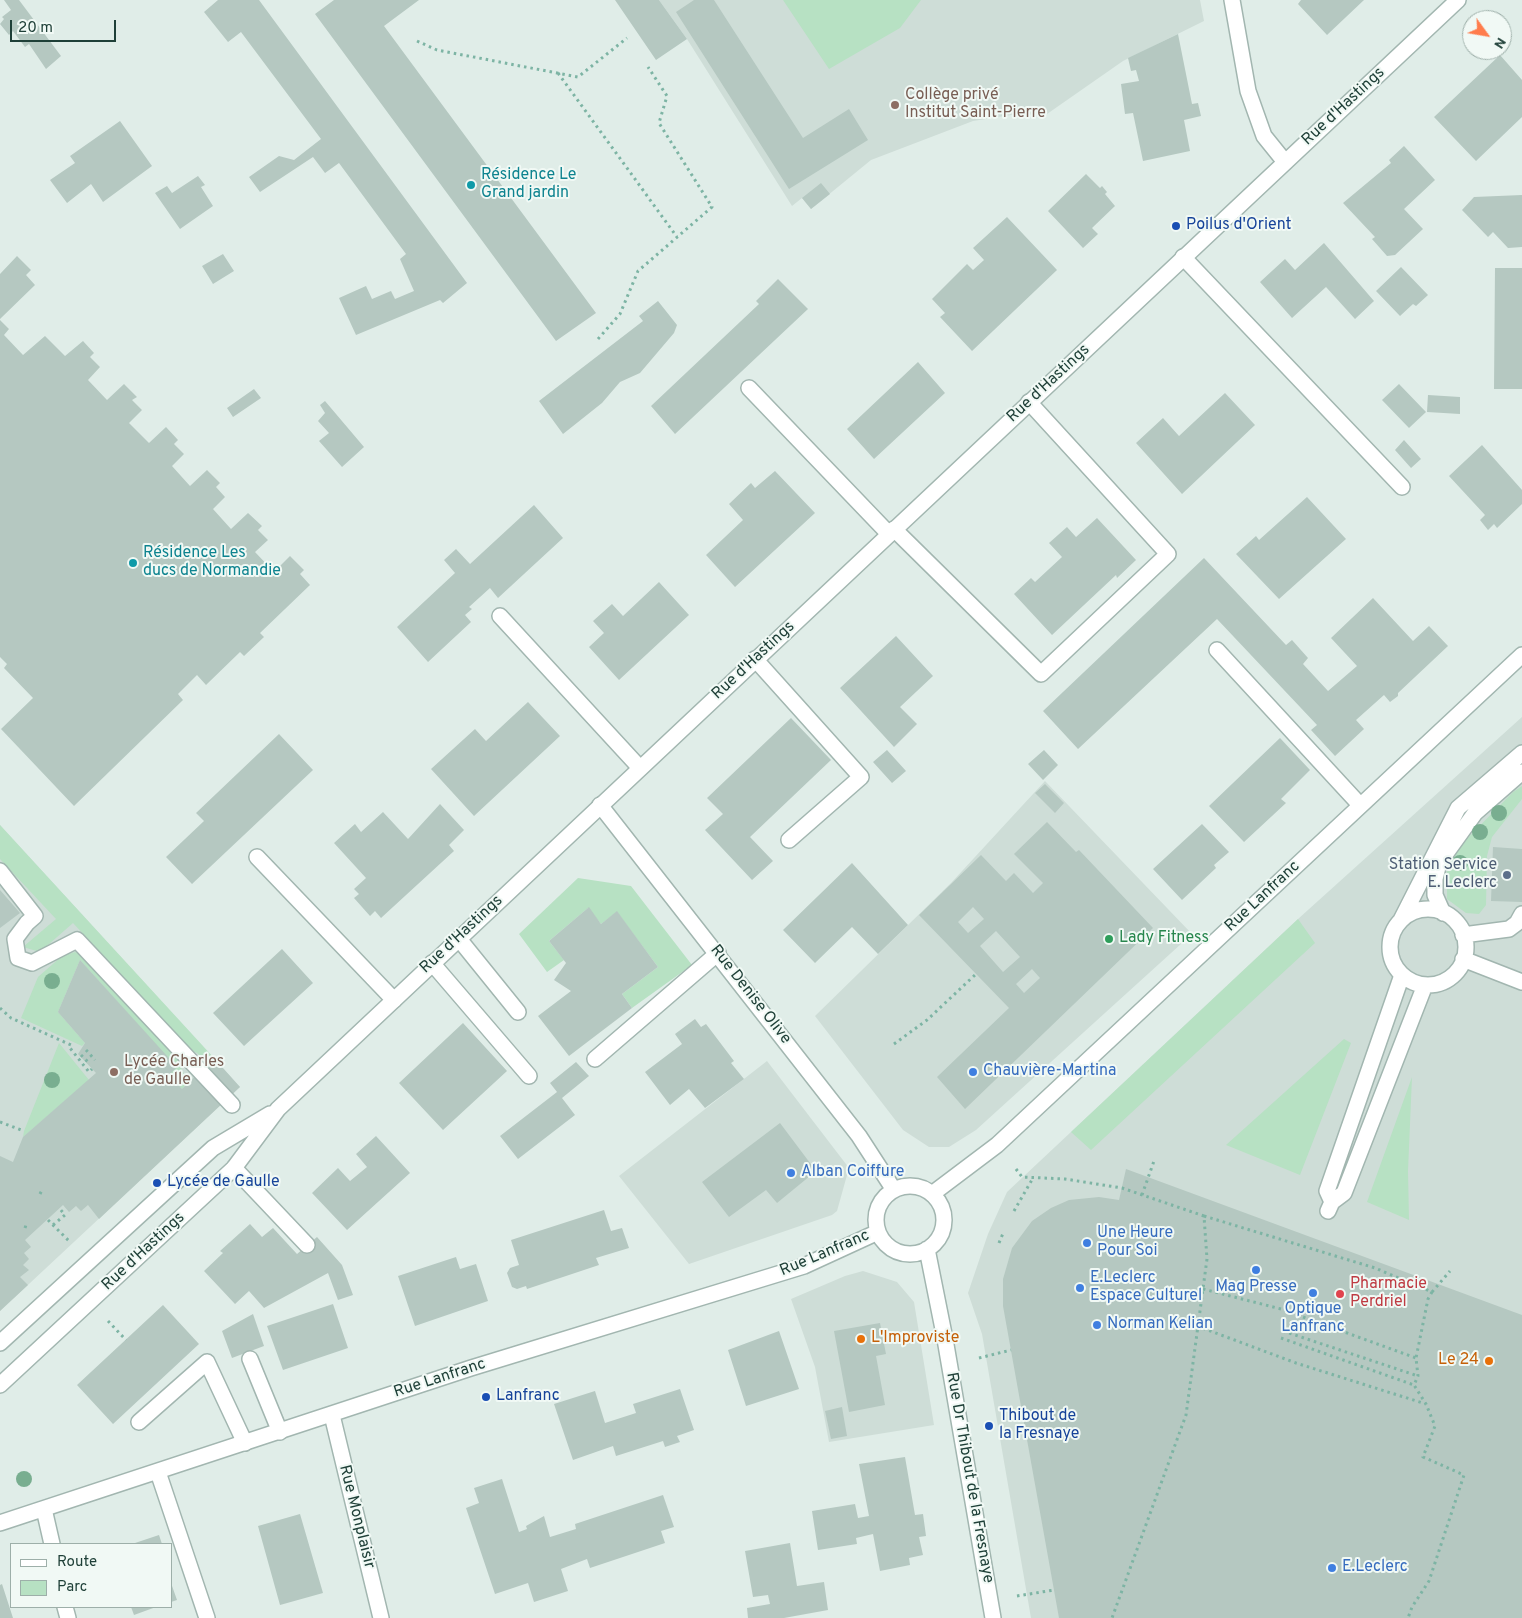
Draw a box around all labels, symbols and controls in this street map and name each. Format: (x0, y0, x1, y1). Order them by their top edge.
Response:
scale bar (12, 10, 119, 42)
north arrow (1462, 10, 1512, 60)
text: 20 m (18, 19, 53, 38)
text: N (1489, 34, 1509, 51)
street label: Rue d'Hastings (1299, 64, 1389, 150)
place label: Collège privé Institut Saint-Pierre (905, 86, 1046, 124)
marker: Collège privé Institut Saint-Pierre (889, 99, 901, 111)
place label: Résidence Le Grand jardin (481, 166, 576, 204)
marker: Résidence Le Grand jardin (465, 179, 477, 191)
place label: Poilus d'Orient (1186, 216, 1292, 236)
marker: Poilus d'Orient (1170, 220, 1182, 232)
street label: Rue d'Hastings (1004, 341, 1094, 427)
place label: Résidence Les ducs de Normandie (143, 544, 281, 582)
marker: Résidence Les ducs de Normandie (127, 557, 139, 569)
street label: Rue d'Hastings (709, 618, 799, 704)
place label: Station Service E. Leclerc (1389, 856, 1497, 894)
street label: Rue Lanfranc (1222, 857, 1304, 937)
marker: Station Service E. Leclerc (1501, 869, 1513, 881)
street label: Rue d'Hastings (417, 892, 507, 978)
place label: Lady Fitness (1119, 929, 1209, 949)
marker: Lady Fitness (1103, 933, 1115, 945)
street label: Rue Denise Olive (705, 942, 795, 1048)
place label: Lycée Charles de Gaulle (124, 1053, 224, 1091)
place label: Chauvière-Martina (983, 1062, 1116, 1082)
marker: Lycée Charles de Gaulle (108, 1066, 120, 1078)
marker: Chauvière-Martina (967, 1066, 979, 1078)
place label: Alban Coiffure (801, 1163, 904, 1183)
marker: Alban Coiffure (785, 1167, 797, 1179)
place label: Lycée de Gaulle (167, 1173, 280, 1193)
marker: Lycée de Gaulle (151, 1177, 163, 1189)
street label: Rue d'Hastings (99, 1209, 189, 1295)
place label: Une Heure Pour Soi (1097, 1224, 1173, 1262)
street label: Rue Lanfranc (777, 1227, 873, 1281)
marker: Une Heure Pour Soi (1081, 1237, 1093, 1249)
marker: Mag Presse (1250, 1264, 1262, 1276)
place label: E.Leclerc Espace Culturel (1090, 1269, 1202, 1307)
place label: Pharmacie Perdriel (1350, 1275, 1427, 1313)
place label: Mag Presse (1215, 1278, 1297, 1298)
marker: E.Leclerc Espace Culturel (1074, 1282, 1086, 1294)
marker: Optique Lanfranc (1307, 1287, 1319, 1299)
marker: Pharmacie Perdriel (1334, 1288, 1346, 1300)
place label: Optique Lanfranc (1281, 1300, 1345, 1338)
place label: Norman Kelian (1107, 1315, 1213, 1335)
marker: Norman Kelian (1091, 1319, 1103, 1331)
place label: L'Improviste (871, 1329, 959, 1349)
marker: L'Improviste (855, 1333, 867, 1345)
place label: Le 24 (1438, 1351, 1479, 1371)
street label: Rue Lanfranc (392, 1355, 488, 1403)
marker: Le 24 (1483, 1355, 1495, 1367)
street label: Rue Dr Thibout de la Fresnaye (941, 1371, 997, 1585)
place label: Lanfranc (496, 1387, 560, 1407)
marker: Lanfranc (480, 1391, 492, 1403)
place label: Thibout de la Fresnaye (999, 1407, 1079, 1445)
marker: Thibout de la Fresnaye (983, 1420, 995, 1432)
street label: Rue Monplaisir (334, 1463, 378, 1571)
legend (10, 1543, 172, 1608)
text: Route (57, 1553, 97, 1572)
place label: E.Leclerc (1342, 1558, 1408, 1578)
marker: E.Leclerc (1326, 1562, 1338, 1574)
text: Parc (57, 1578, 87, 1597)

